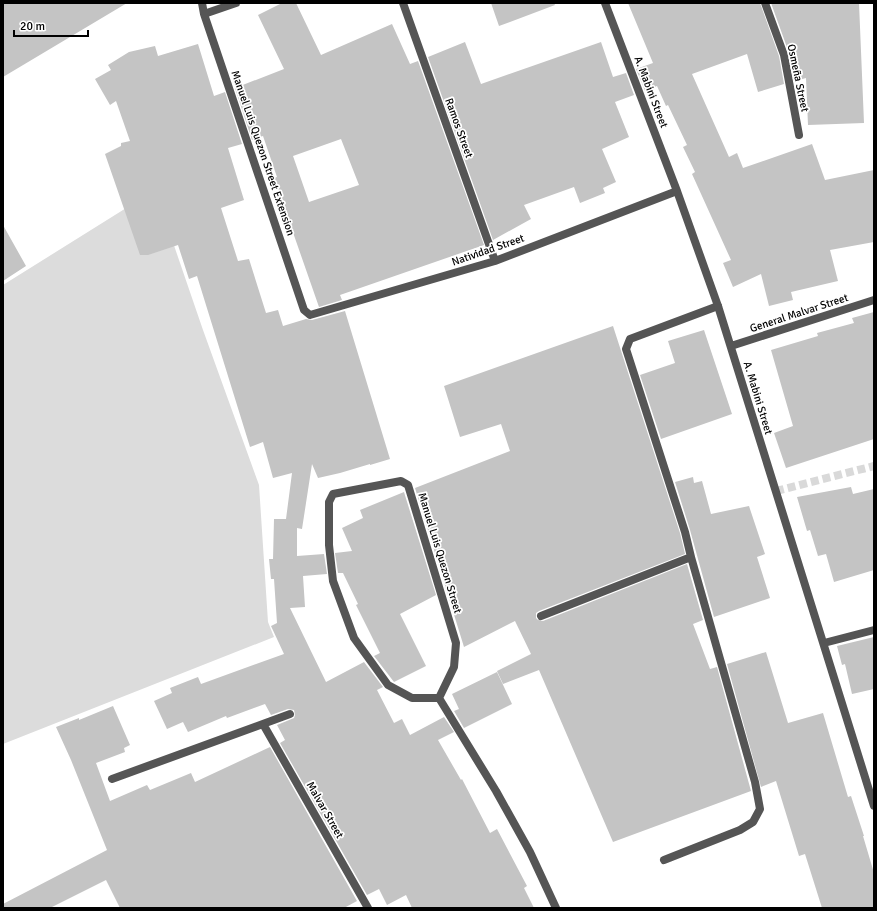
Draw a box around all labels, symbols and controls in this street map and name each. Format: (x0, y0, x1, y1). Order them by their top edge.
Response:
scale bar (14, 12, 88, 38)
text: 20 m (20, 19, 45, 34)
street label: Osmeña Street (784, 43, 812, 113)
street label: A. Mabini Street (631, 54, 671, 130)
street label: Manuel Luis Quezon Street Extension (229, 69, 297, 237)
street label: Ramos Street (442, 96, 476, 160)
street label: Natividad Street (450, 231, 526, 268)
street label: General Malvar Street (748, 291, 850, 335)
street label: A. Mabini Street (741, 360, 775, 436)
street label: Manuel Luis Quezon Street (415, 491, 465, 615)
street label: Malvar Street (304, 779, 347, 841)

